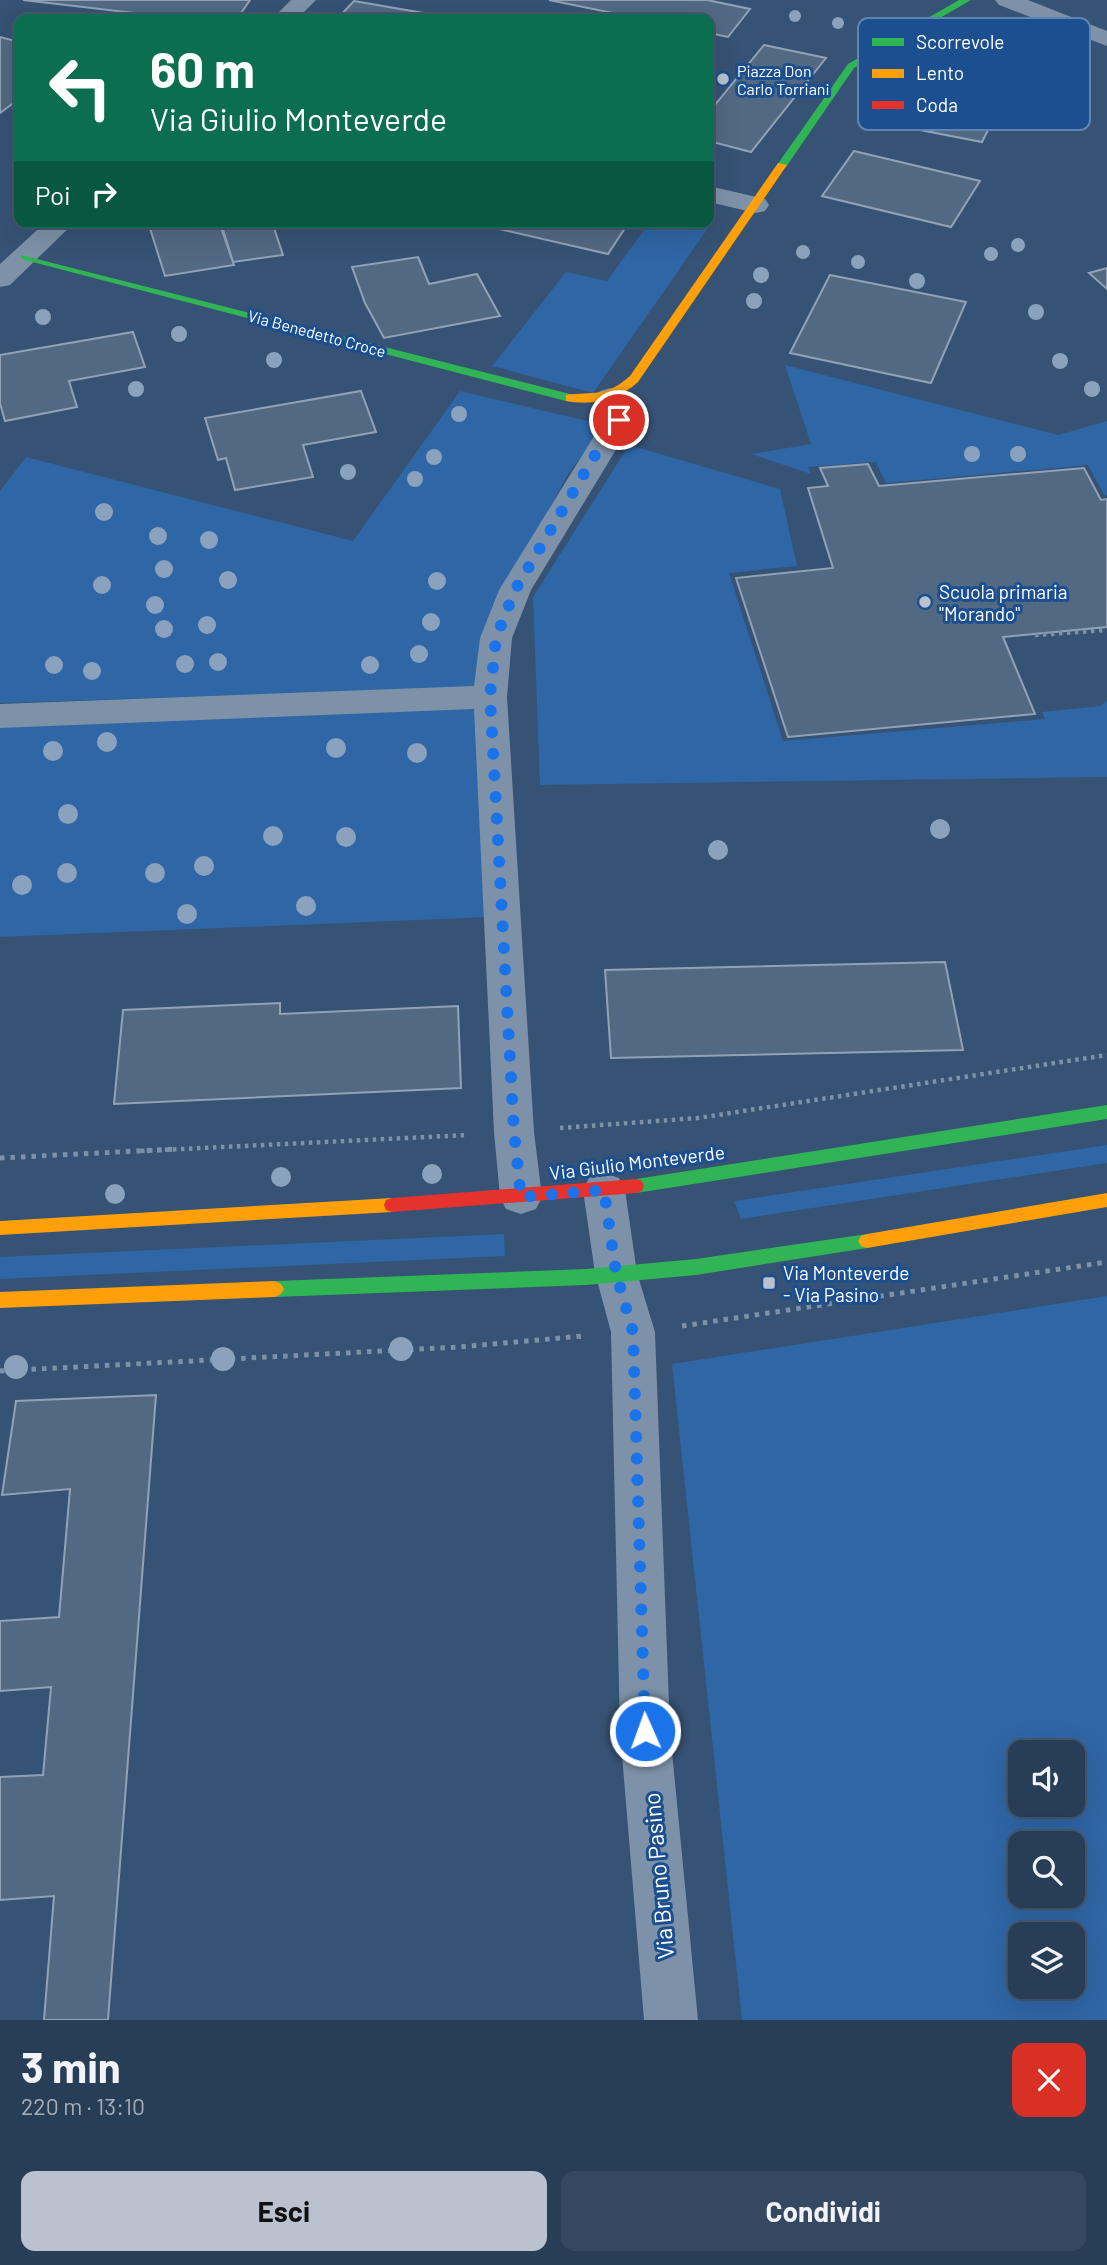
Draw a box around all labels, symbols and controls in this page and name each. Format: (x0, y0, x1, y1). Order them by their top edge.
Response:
legend (858, 18, 1090, 130)
text: Scorrevole (916, 30, 1004, 53)
text: 60 m (150, 39, 255, 98)
icon: left (35, 42, 126, 133)
place label: Piazza Don Carlo Torriani (737, 61, 830, 98)
text: Lento (916, 61, 964, 84)
marker: Piazza Don Carlo Torriani (715, 71, 731, 87)
text: Coda (916, 93, 958, 116)
text: Via Giulio Monteverde (150, 99, 447, 137)
icon: right (85, 175, 123, 213)
text: Poi (35, 179, 71, 210)
street label: Via Benedetto Croce (246, 305, 388, 361)
pin (589, 390, 649, 450)
icon: arrive (600, 401, 638, 439)
place label: Scuola primaria "Morando" (939, 580, 1068, 625)
marker: Scuola primaria "Morando" (917, 594, 933, 610)
street label: Via Giulio Monteverde (548, 1140, 726, 1184)
place label: Via Monteverde - Via Pasino (783, 1261, 909, 1306)
marker: Via Monteverde - Via Pasino (761, 1275, 777, 1291)
position arrow (608, 1694, 682, 1768)
map controls (1008, 1740, 1085, 1999)
button: sound (1008, 1740, 1085, 1817)
street label: Via Bruno Pasino (637, 1791, 679, 1961)
button: search (1008, 1831, 1085, 1908)
button: layers (1008, 1922, 1085, 1999)
text: 3 min (21, 2041, 121, 2091)
button: close (1012, 2043, 1086, 2117)
text: 220 m · 13:10 (21, 2092, 145, 2120)
button: Esci (21, 2171, 547, 2251)
button: Condividi (561, 2171, 1086, 2251)

